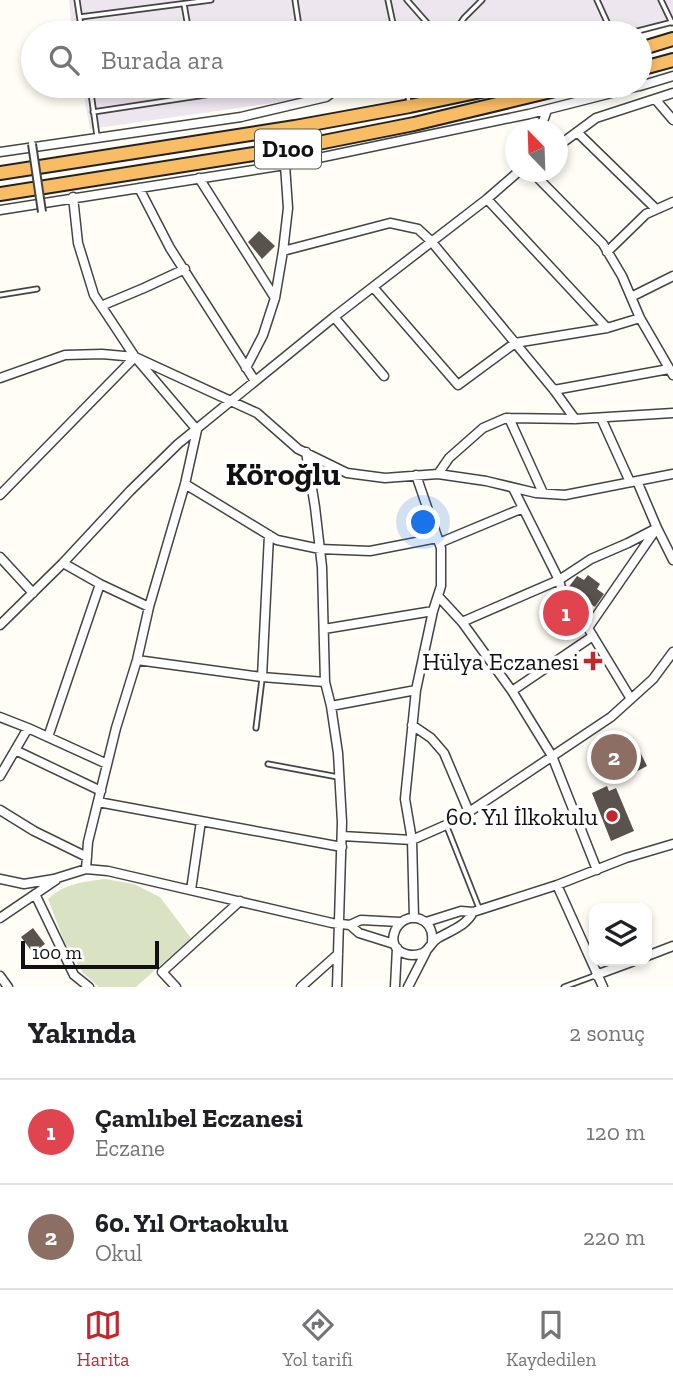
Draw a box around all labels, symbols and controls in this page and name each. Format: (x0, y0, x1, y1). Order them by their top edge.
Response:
search box (21, 21, 652, 98)
icon: search (45, 41, 83, 79)
text: Burada ara (101, 44, 224, 76)
north arrow (505, 119, 568, 182)
road number: D100 (255, 130, 321, 168)
district label: Köroğlu (226, 455, 341, 493)
your location (406, 505, 440, 539)
pin: 1 (543, 587, 589, 639)
place label: Hülya Eczanesi (422, 647, 579, 676)
marker: Hülya Eczanesi (585, 653, 601, 669)
pin: 2 (591, 731, 637, 783)
place label: 60. Yıl İlkokulu (446, 802, 599, 831)
marker: 60. Yıl İlkokulu (604, 808, 620, 824)
map controls (589, 903, 652, 966)
button: layers (589, 903, 652, 966)
scale bar (21, 938, 159, 970)
text: 100 m (32, 941, 82, 964)
text: Yakında (28, 1015, 136, 1051)
text: 2 sonuç (569, 1019, 645, 1047)
text: Çamlıbel Eczanesi (95, 1102, 303, 1134)
text: 1 (46, 1118, 56, 1146)
text: 120 m (586, 1118, 645, 1146)
text: Eczane (95, 1134, 165, 1162)
text: 60. Yıl Ortaokulu (95, 1207, 289, 1239)
text: 2 (45, 1223, 57, 1251)
text: 220 m (583, 1223, 645, 1251)
text: Okul (95, 1239, 142, 1267)
tab: Harita (77, 1306, 129, 1371)
tab: Yol tarifi (283, 1306, 353, 1371)
tab: Kaydedilen (506, 1306, 596, 1371)

